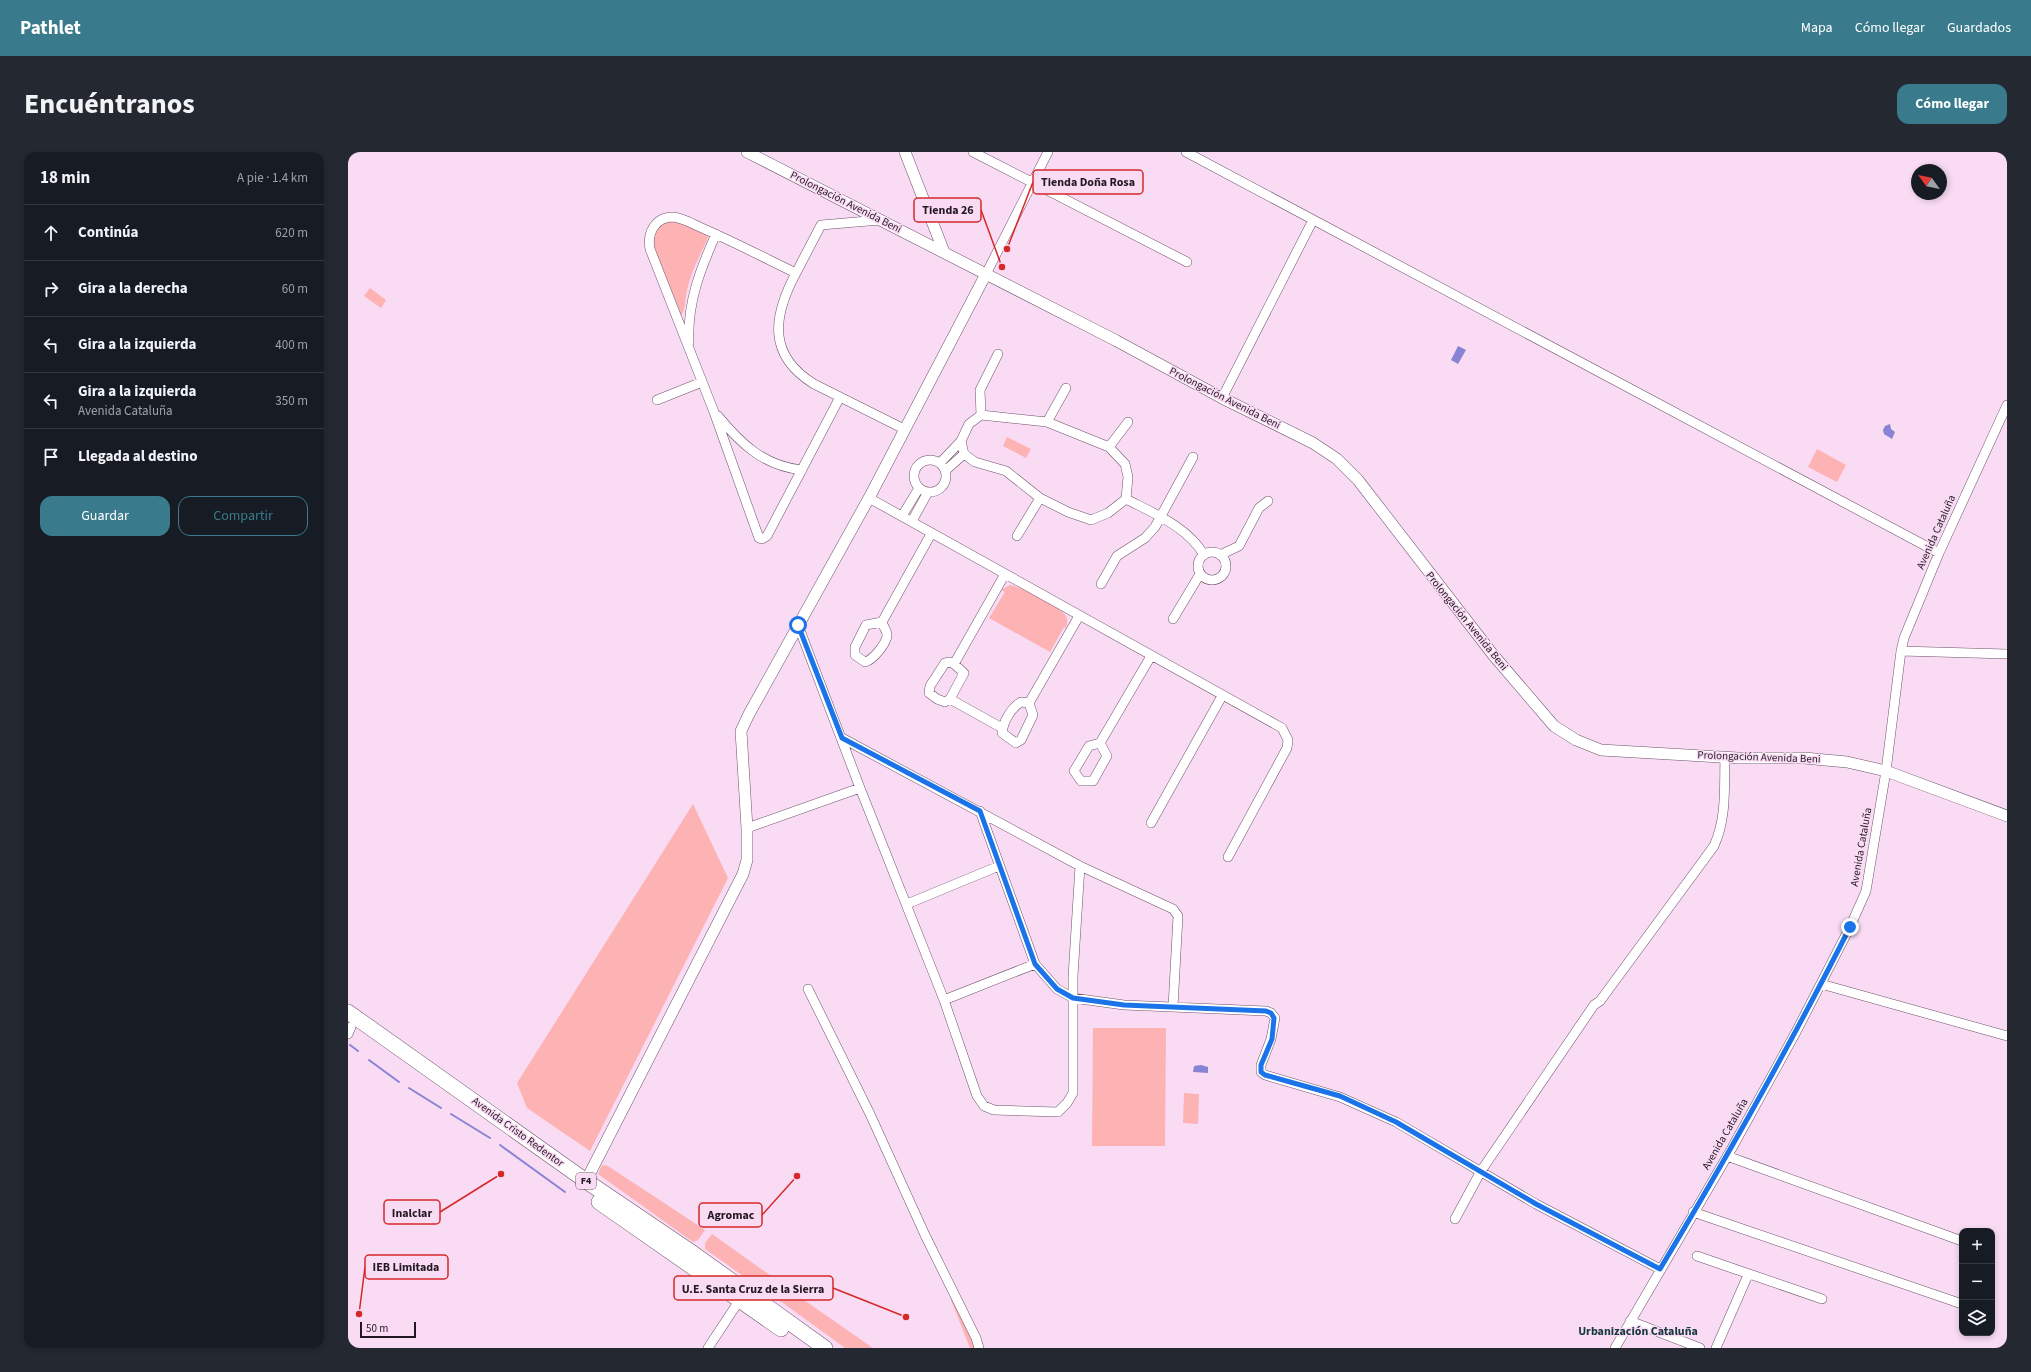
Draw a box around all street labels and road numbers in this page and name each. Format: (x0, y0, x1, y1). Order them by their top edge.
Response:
street label: Prolongación Avenida Beni (788, 167, 904, 237)
street label: Prolongación Avenida Beni (1167, 363, 1283, 433)
street label: Avenida Cataluña (1913, 492, 1959, 572)
street label: Prolongación Avenida Beni (1422, 568, 1512, 674)
street label: Prolongación Avenida Beni (1697, 747, 1821, 767)
street label: Avenida Cataluña (1847, 806, 1875, 888)
street label: Avenida Cristo Redentor (469, 1093, 567, 1171)
street label: Avenida Cataluña (1698, 1096, 1752, 1172)
road number: F4 (576, 1173, 596, 1189)

